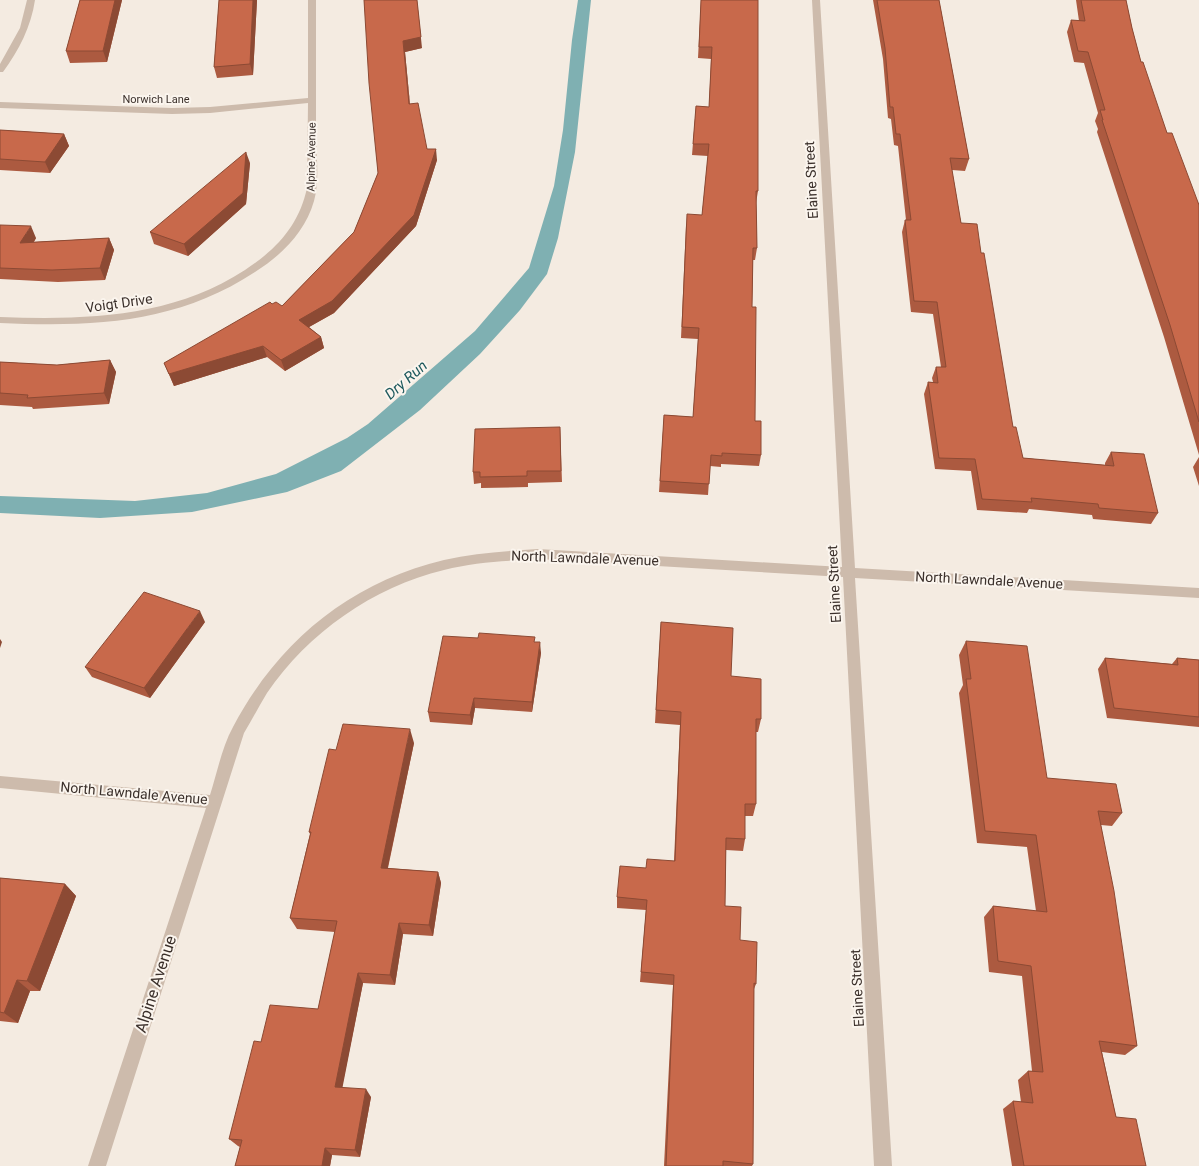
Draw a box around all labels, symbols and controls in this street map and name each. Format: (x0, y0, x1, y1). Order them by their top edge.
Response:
street label: Norwich Lane (122, 93, 190, 106)
street label: Alpine Avenue (304, 122, 319, 192)
street label: Elaine Street (801, 140, 821, 219)
street label: Voigt Drive (85, 290, 153, 316)
water label: Dry Run (381, 357, 431, 403)
street label: Elaine Street (824, 544, 844, 623)
street label: North Lawndale Avenue (511, 547, 659, 569)
street label: North Lawndale Avenue (915, 568, 1063, 592)
street label: North Lawndale Avenue (60, 779, 208, 807)
street label: Alpine Avenue (131, 933, 180, 1035)
street label: Elaine Street (847, 948, 867, 1027)

